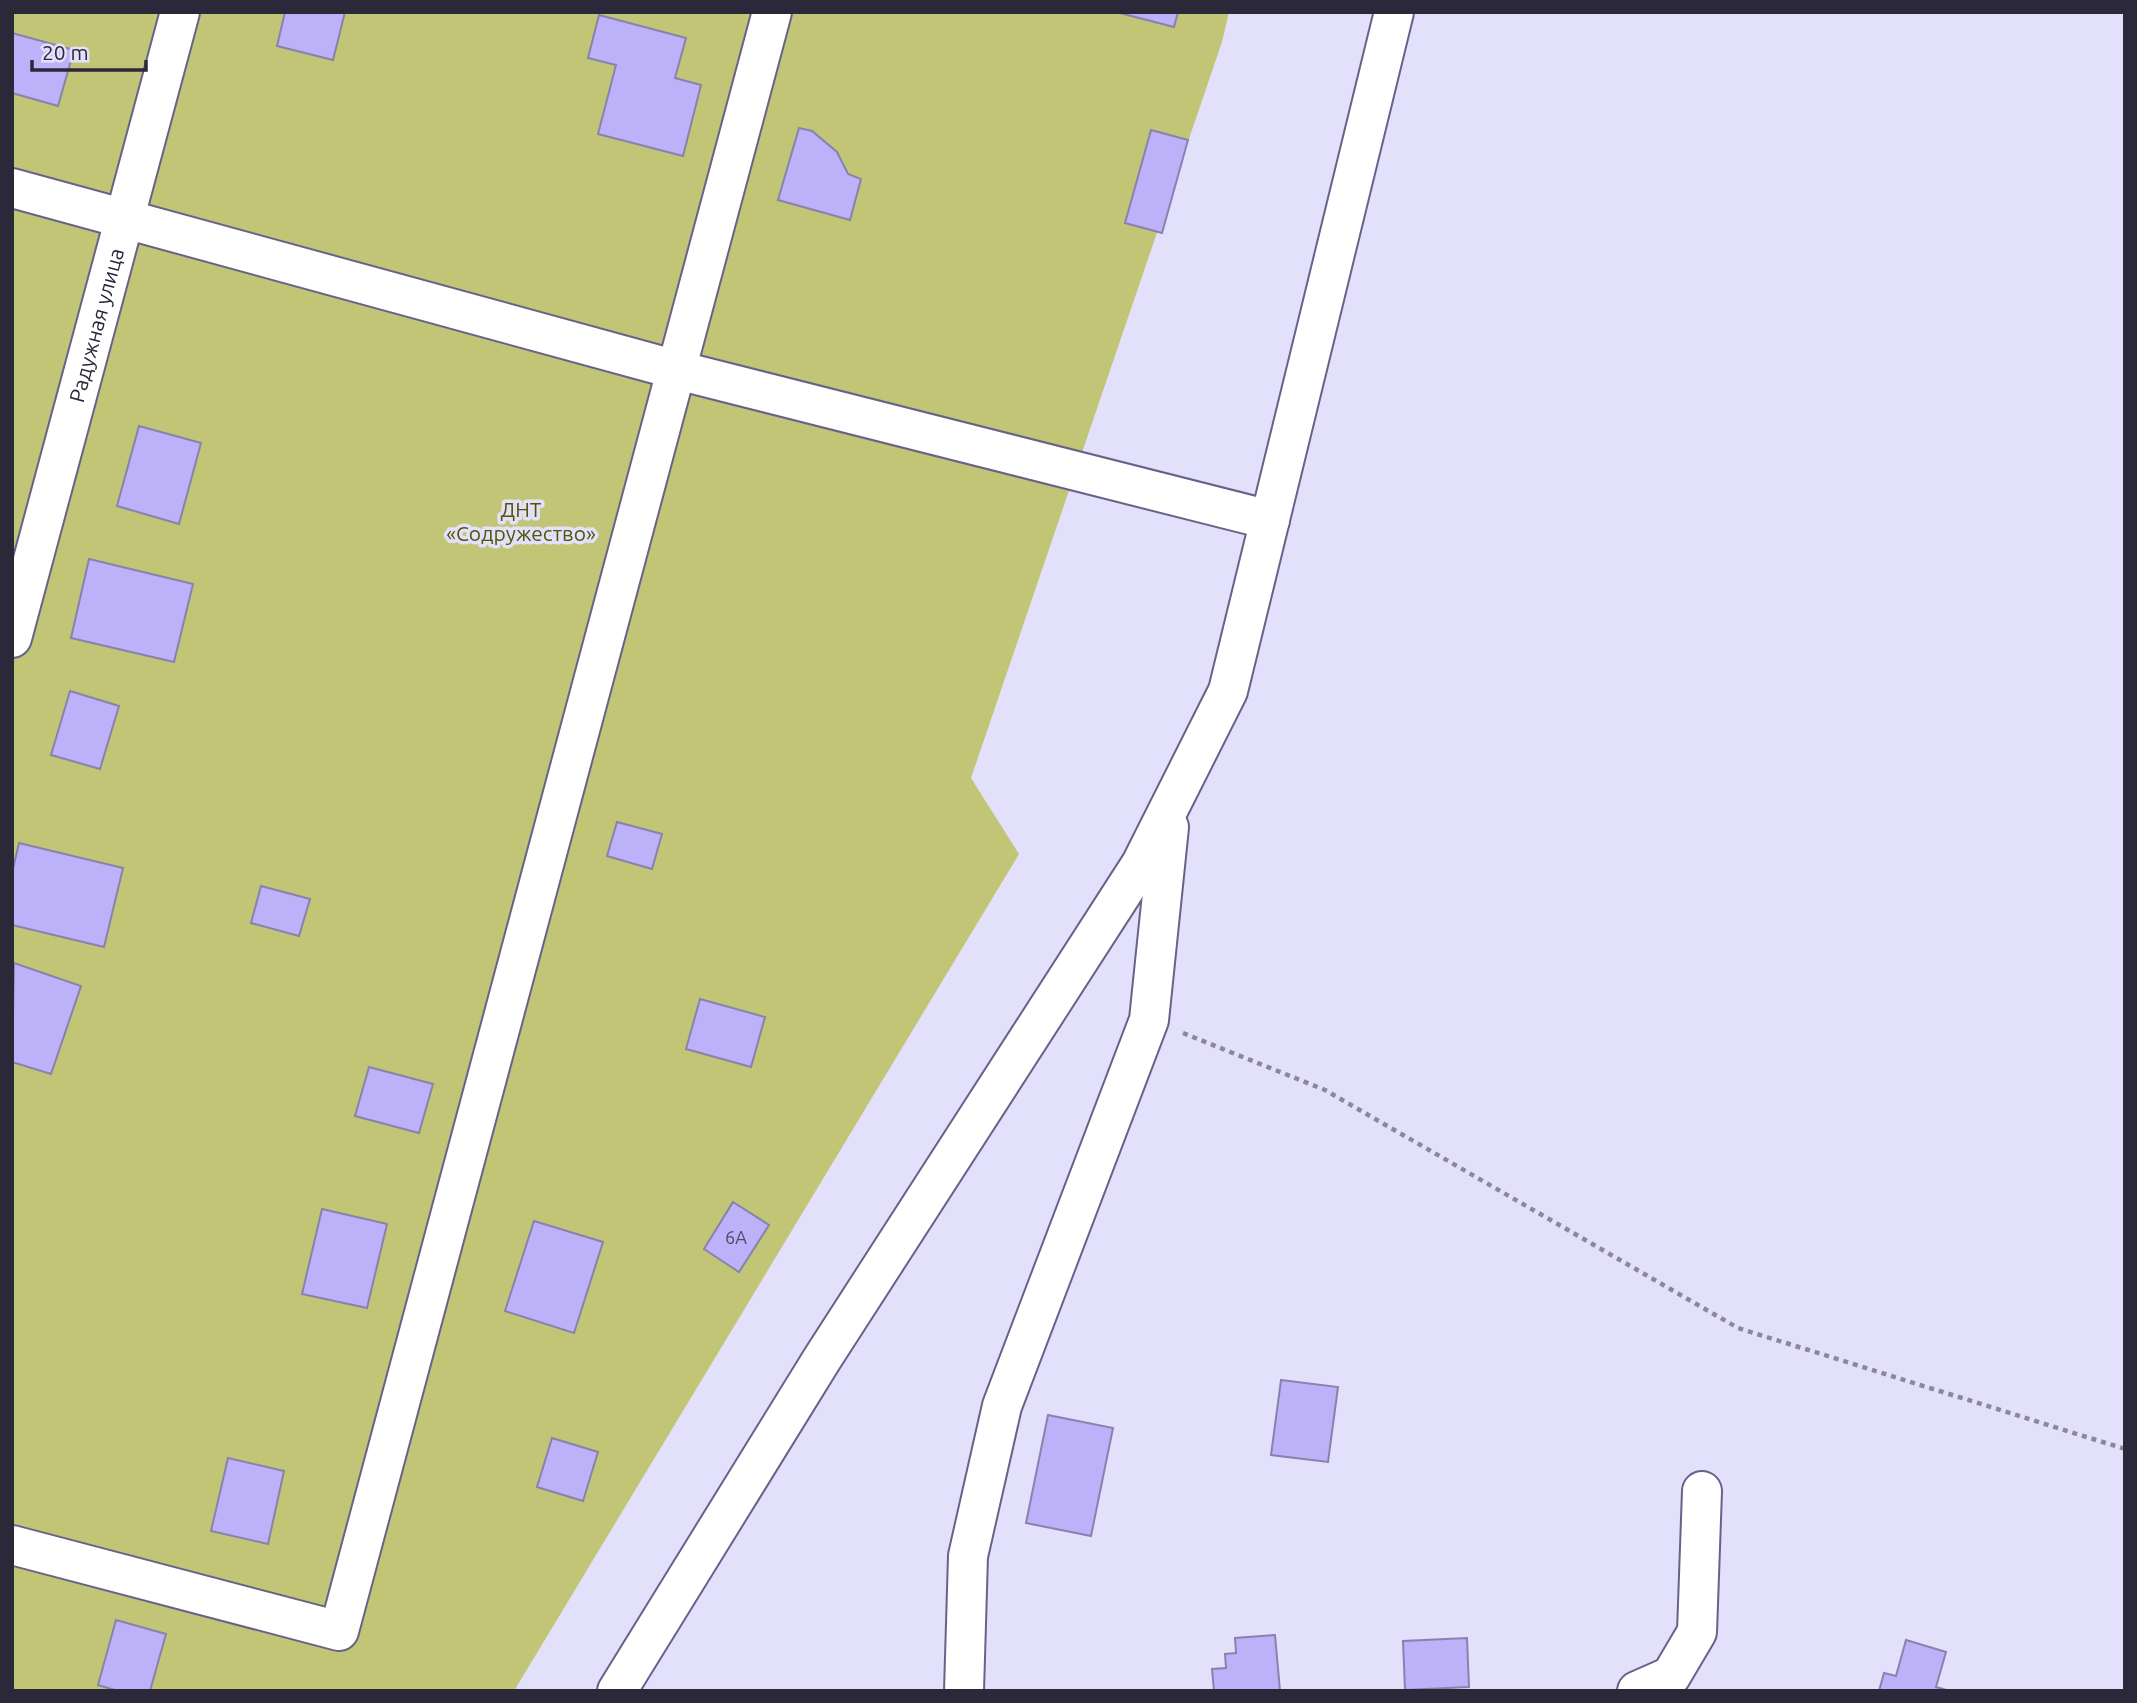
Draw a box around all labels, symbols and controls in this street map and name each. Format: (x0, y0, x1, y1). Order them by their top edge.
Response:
scale bar (32, 28, 145, 72)
text: 20 m (42, 40, 89, 64)
street label: Радужная улица (64, 245, 128, 405)
park label: ДНТ «Содружество» (446, 497, 596, 545)
house number: 6А (725, 1227, 747, 1247)

